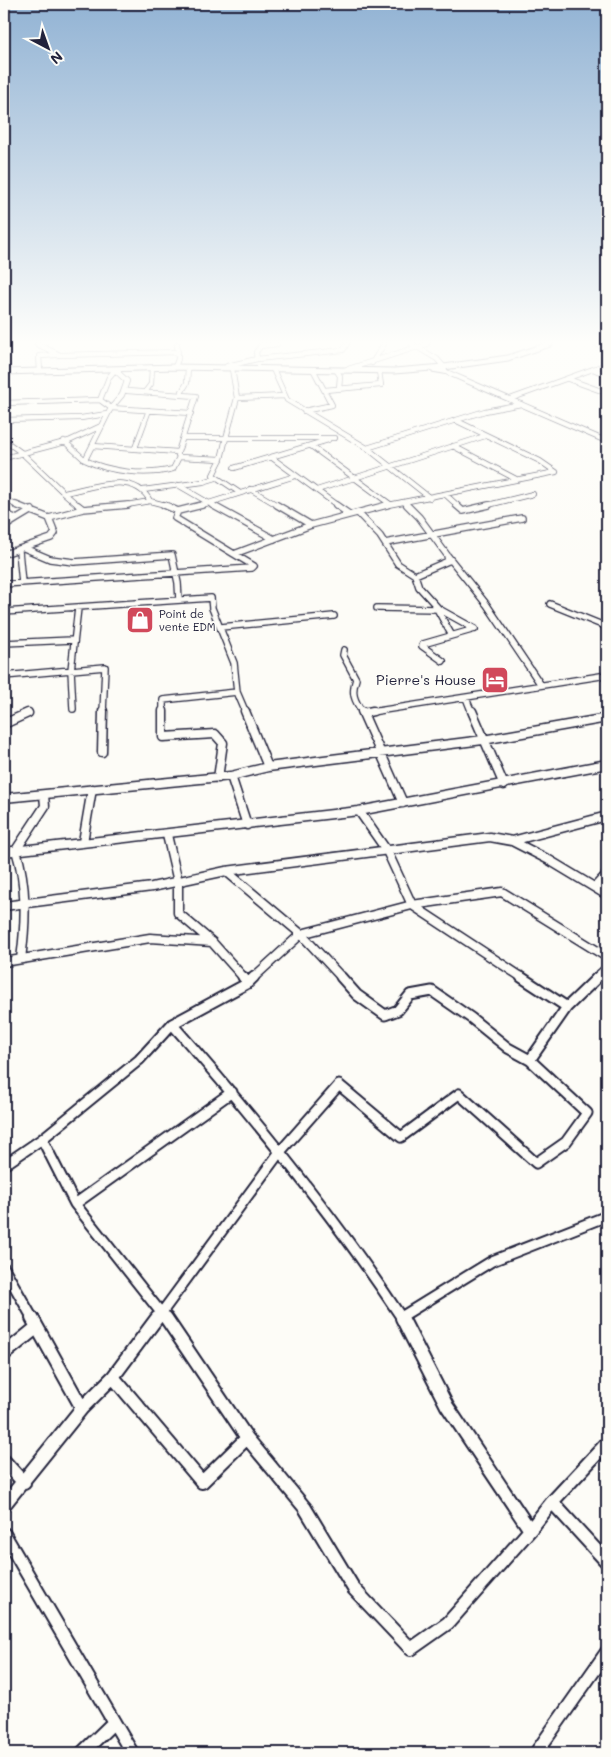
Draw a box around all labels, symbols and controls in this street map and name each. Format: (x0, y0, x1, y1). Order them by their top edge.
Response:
north arrow (22, 22, 72, 72)
text: N (47, 48, 67, 69)
shop icon: Point de vente EDM (125, 605, 155, 635)
place label: Point de vente EDM (159, 606, 216, 634)
hotel icon: Pierre's House (480, 665, 510, 695)
place label: Pierre's House (376, 670, 476, 689)

